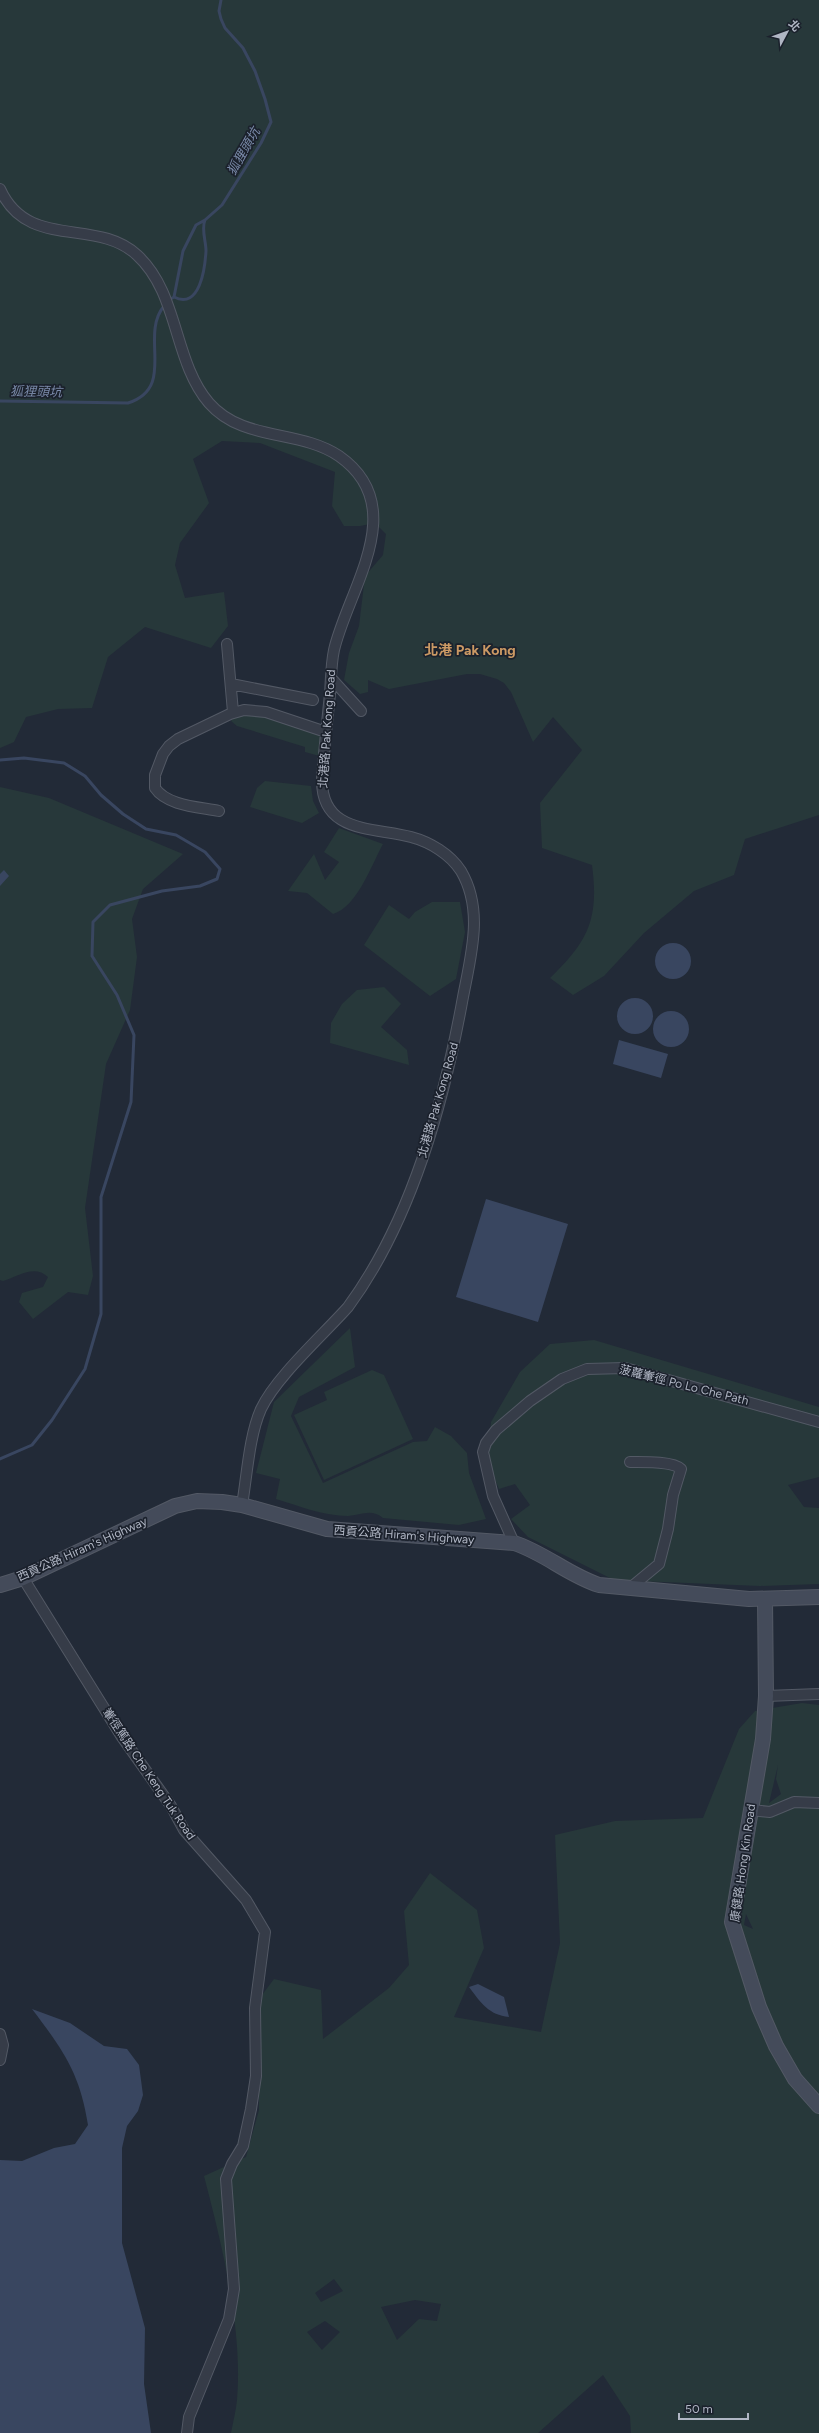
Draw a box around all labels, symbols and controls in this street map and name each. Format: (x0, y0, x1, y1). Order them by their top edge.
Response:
north arrow (767, 12, 807, 52)
text: 北 (786, 17, 803, 34)
water label: 狐狸頭坑 (224, 123, 264, 178)
water label: 狐狸頭坑 (10, 384, 64, 399)
district label: 北港 Pak Kong (424, 642, 516, 659)
street label: 北港路 Pak Kong Road (316, 669, 338, 789)
street label: 北港路 Pak Kong Road (415, 1041, 461, 1159)
street label: 菠蘿輋徑 Po Lo Che Path (618, 1362, 750, 1408)
street label: 西貢公路 Hiram's Highway (15, 1514, 150, 1584)
street label: 西貢公路 Hiram's Highway (333, 1523, 476, 1547)
street label: 輋徑篤路 Che Keng Tuk Road (100, 1706, 198, 1842)
street label: 康健路 Hong Kin Road (728, 1803, 758, 1923)
scale bar (679, 2395, 748, 2421)
text: 50 m (685, 2402, 713, 2416)

